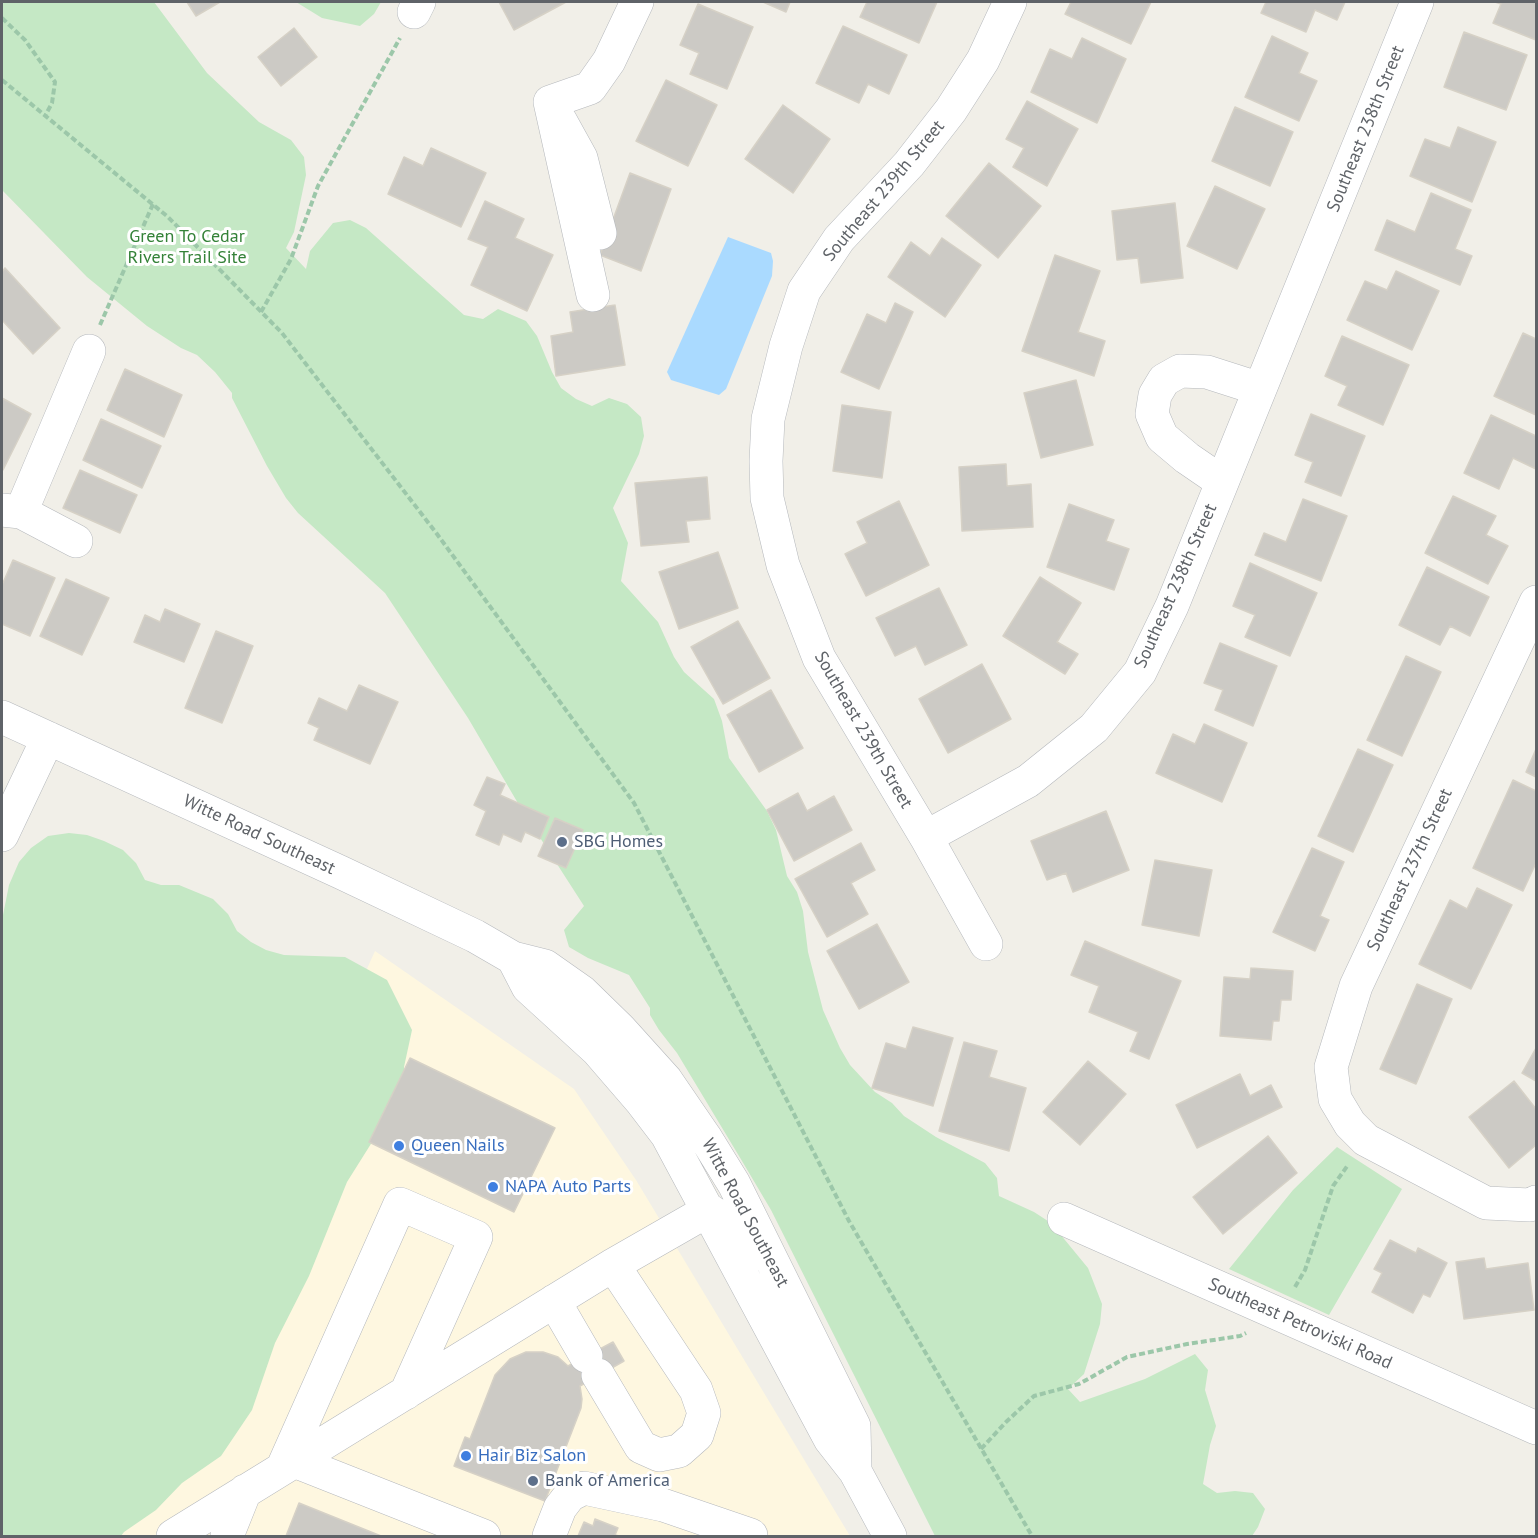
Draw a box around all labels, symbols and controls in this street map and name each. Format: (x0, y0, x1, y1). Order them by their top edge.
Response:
street label: Southeast 238th Street (1323, 43, 1409, 215)
street label: Southeast 239th Street (819, 116, 949, 266)
park label: Green To Cedar Rivers Trail Site (127, 226, 247, 268)
street label: Southeast 238th Street (1130, 500, 1222, 672)
street label: Southeast 239th Street (809, 648, 917, 812)
street label: Southeast 237th Street (1363, 785, 1457, 955)
street label: Witte Road Southeast (180, 790, 338, 880)
place label: SBG Homes (574, 831, 663, 853)
marker: SBG Homes (555, 835, 569, 849)
place label: Queen Nails (411, 1135, 504, 1157)
street label: Witte Road Southeast (697, 1135, 793, 1291)
marker: Queen Nails (392, 1139, 406, 1153)
place label: NAPA Auto Parts (505, 1176, 631, 1198)
marker: NAPA Auto Parts (486, 1180, 500, 1194)
street label: Southeast Petroviski Road (1205, 1274, 1395, 1374)
place label: Hair Biz Salon (478, 1445, 586, 1467)
marker: Hair Biz Salon (459, 1449, 473, 1463)
place label: Bank of America (545, 1470, 670, 1492)
marker: Bank of America (526, 1474, 540, 1488)

